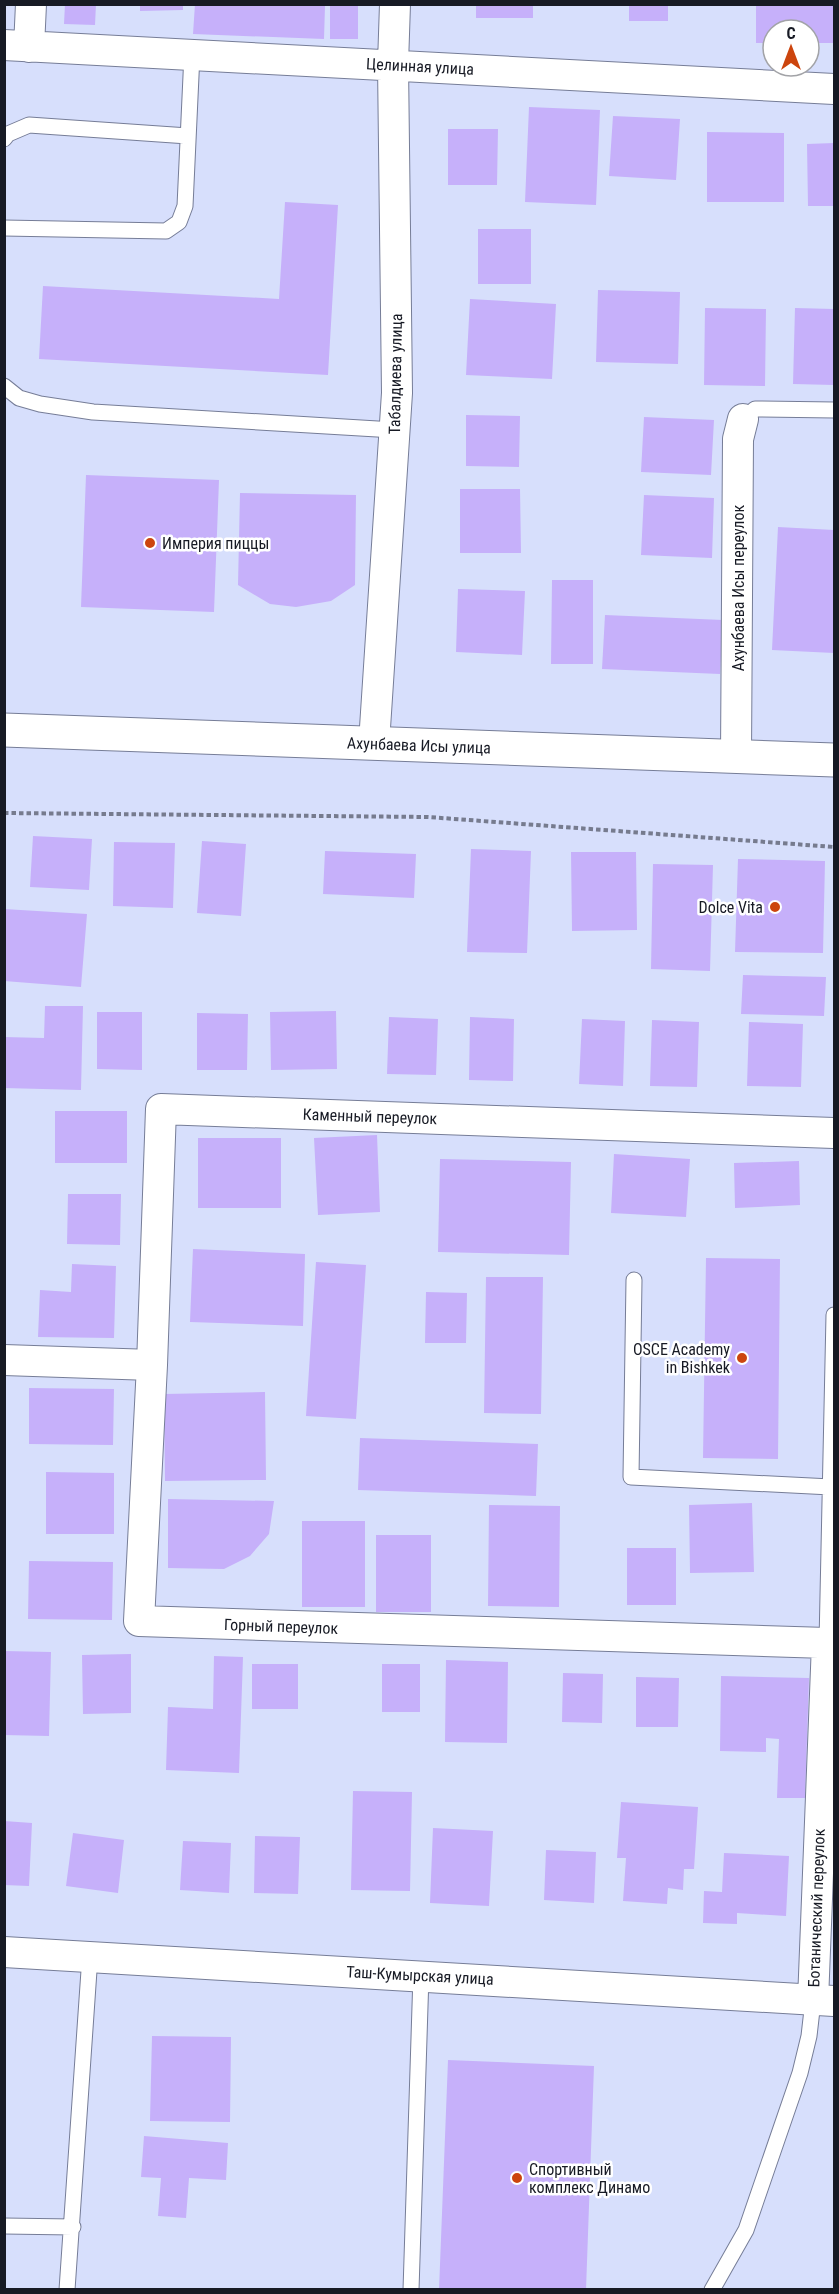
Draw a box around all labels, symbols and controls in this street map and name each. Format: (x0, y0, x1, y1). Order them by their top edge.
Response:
north arrow (761, 18, 821, 78)
text: С (786, 24, 796, 43)
street label: Целинная улица (366, 54, 474, 79)
street label: Табалдиева улица (385, 313, 406, 435)
street label: Ахунбаева Исы переулок (729, 504, 748, 671)
place label: Империя пиццы (162, 534, 269, 553)
marker: Империя пиццы (143, 536, 157, 550)
street label: Ахунбаева Исы улица (347, 733, 491, 758)
place label: Dolce Vita (699, 898, 763, 917)
marker: Dolce Vita (768, 900, 782, 914)
street label: Каменный переулок (302, 1105, 438, 1128)
place label: OSCE Academy in Bishkek (633, 1340, 731, 1377)
marker: OSCE Academy in Bishkek (735, 1351, 749, 1365)
street label: Горный переулок (224, 1615, 339, 1638)
street label: Ботанический переулок (804, 1828, 829, 1988)
street label: Таш-Кумырская улица (346, 1962, 494, 1989)
place label: Спортивный комплекс Динамо (529, 2160, 650, 2197)
marker: Спортивный комплекс Динамо (510, 2171, 524, 2185)

